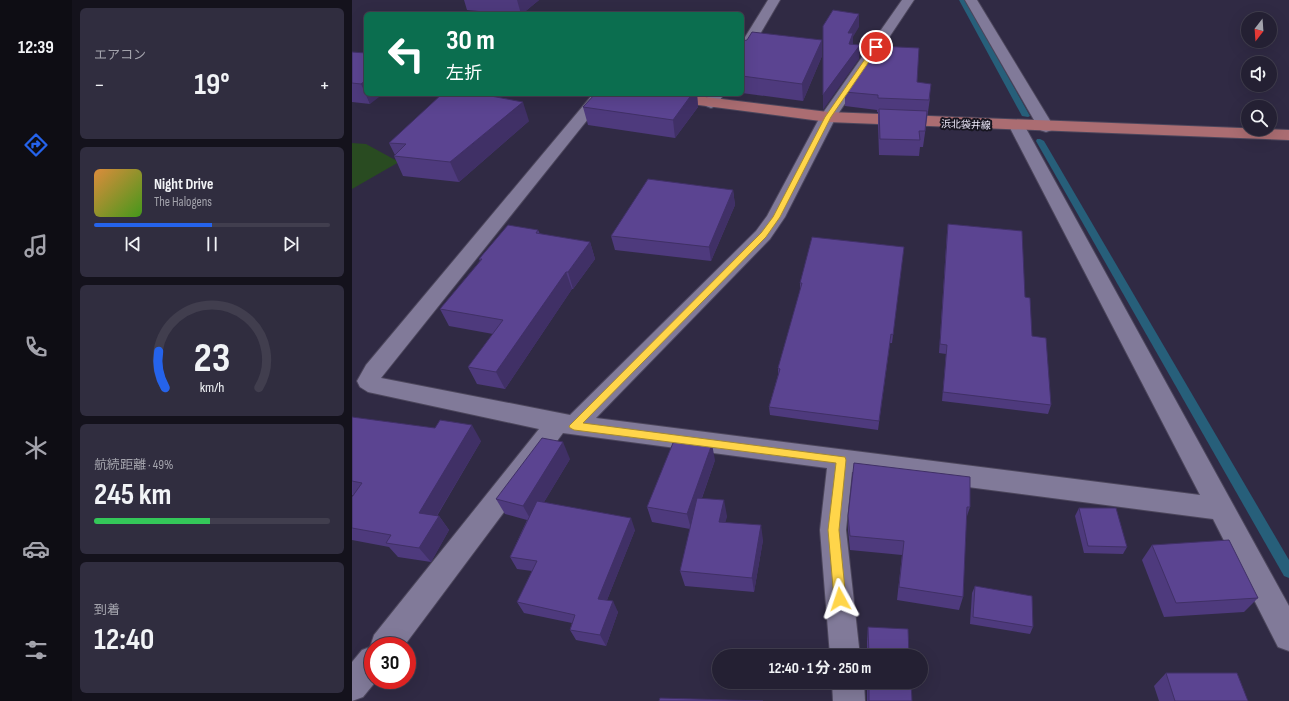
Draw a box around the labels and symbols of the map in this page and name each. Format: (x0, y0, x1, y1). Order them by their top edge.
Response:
north arrow (1241, 12, 1277, 48)
pin (859, 30, 893, 64)
street label: 浜北袋井線 (941, 118, 991, 132)
position arrow (819, 578, 861, 620)
speed limit sign: 30 (364, 637, 416, 689)

